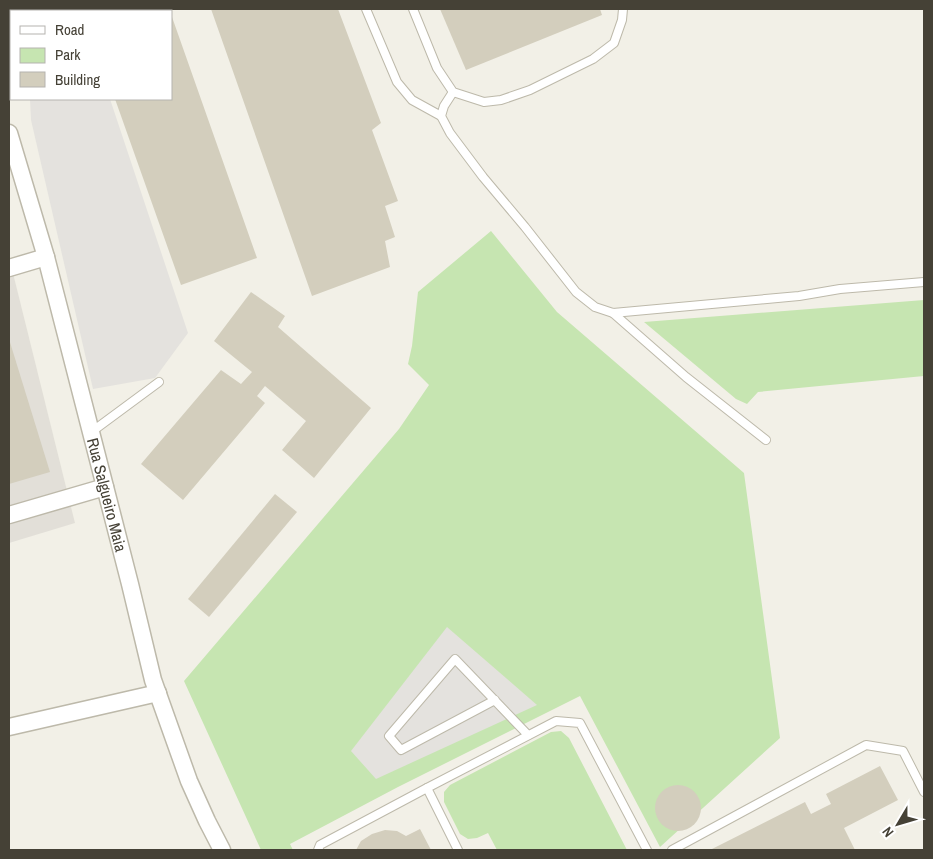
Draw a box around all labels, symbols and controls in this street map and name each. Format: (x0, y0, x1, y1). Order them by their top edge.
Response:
legend (10, 10, 172, 100)
text: Road (55, 19, 84, 40)
text: Park (55, 44, 81, 65)
text: Building (55, 69, 100, 90)
street label: Rua Salgueiro Maia (82, 436, 132, 555)
north arrow (873, 799, 923, 849)
text: N (878, 823, 897, 841)

